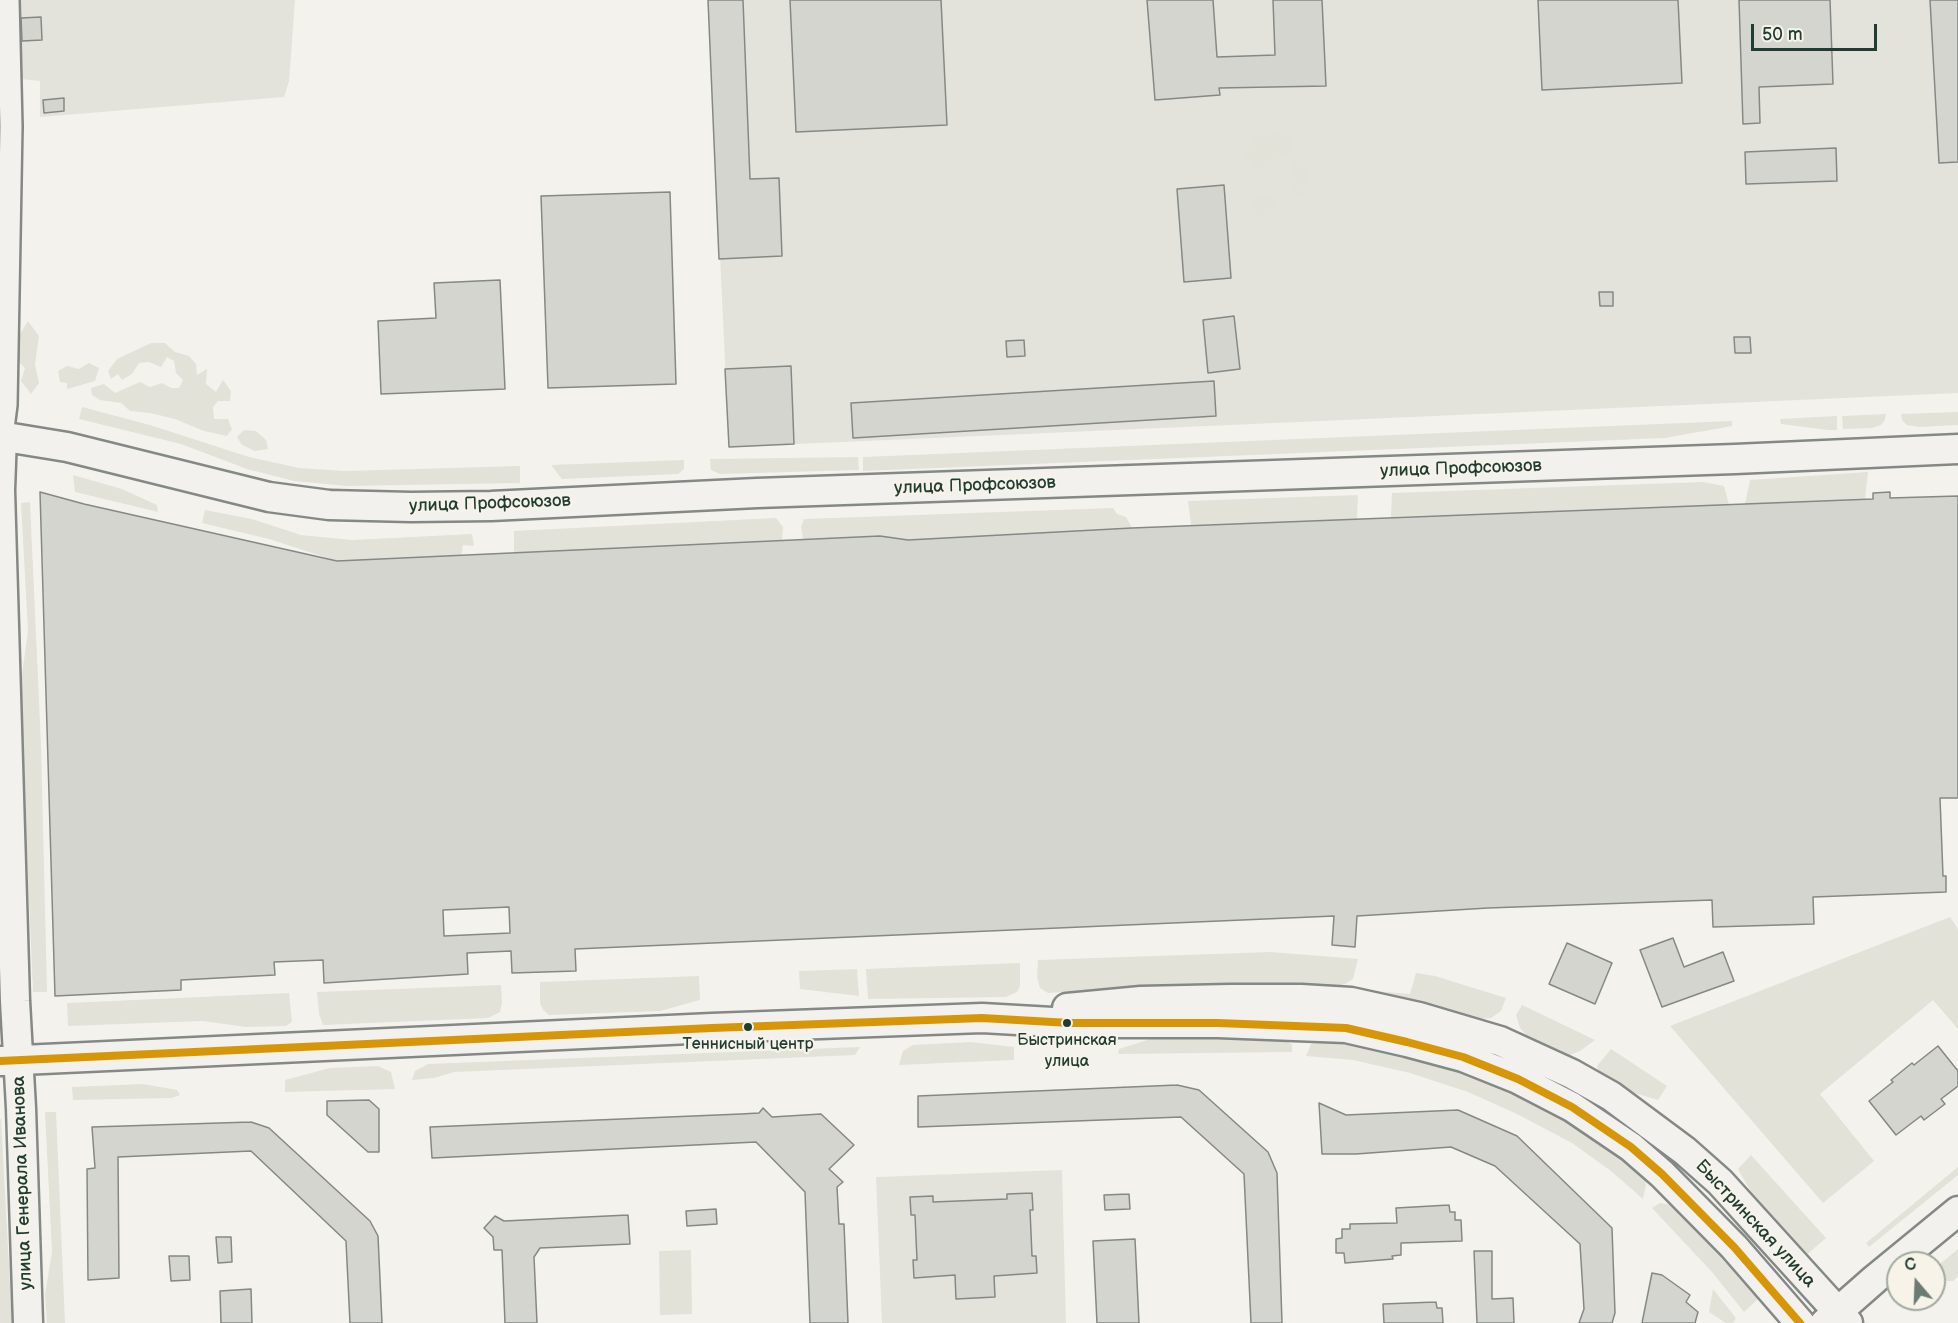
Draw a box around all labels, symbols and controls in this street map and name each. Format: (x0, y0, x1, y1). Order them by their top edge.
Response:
scale bar (1754, 12, 1880, 50)
text: 50 m (1762, 24, 1803, 45)
street label: улица Профсоюзов (1380, 455, 1542, 483)
street label: улица Профсоюзов (894, 472, 1056, 500)
street label: улица Профсоюзов (409, 490, 571, 518)
marker: Быстринская улица (1061, 1017, 1073, 1029)
marker: Теннисный центр (742, 1021, 754, 1033)
place label: Быстринская улица (1017, 1031, 1117, 1069)
place label: Теннисный центр (683, 1035, 813, 1055)
street label: улица Генерала Иванова (8, 1076, 38, 1290)
street label: Быстринская улица (1690, 1156, 1820, 1292)
north arrow (1886, 1251, 1946, 1311)
text: С (1902, 1255, 1919, 1276)

